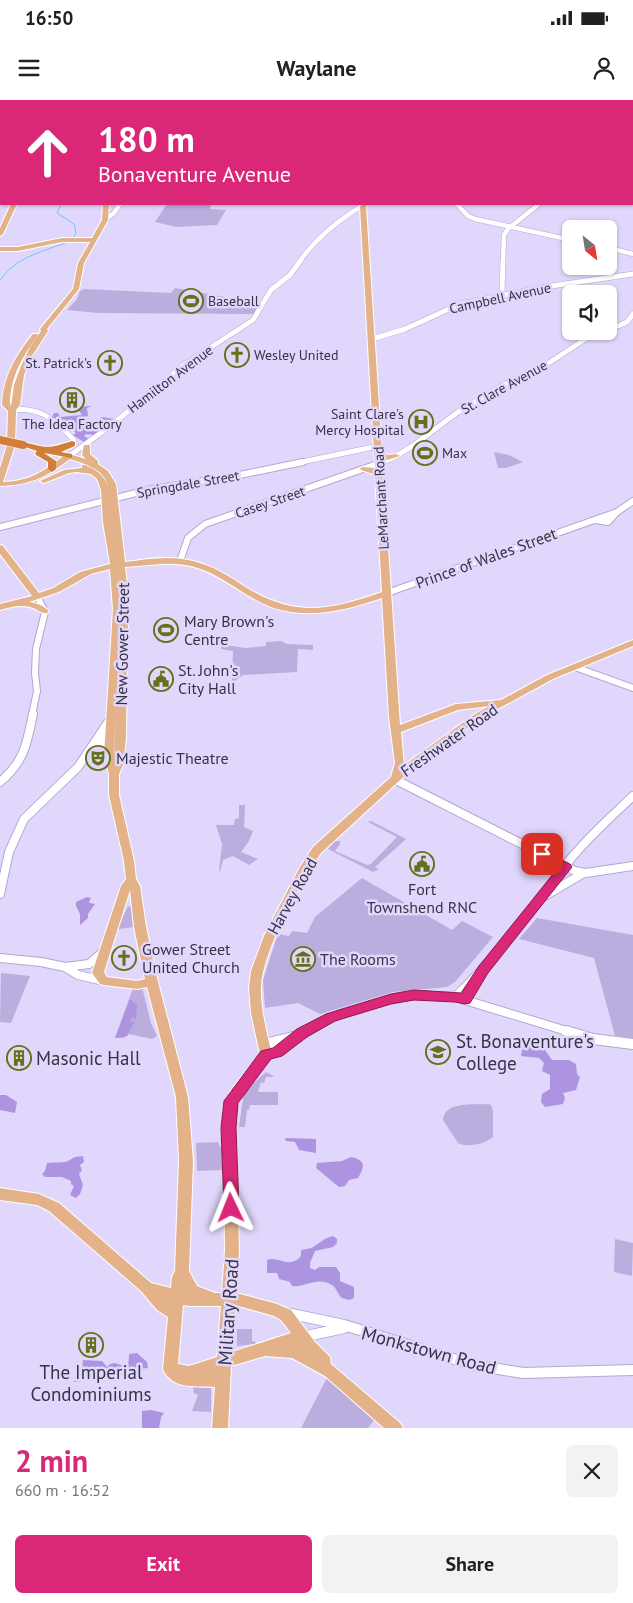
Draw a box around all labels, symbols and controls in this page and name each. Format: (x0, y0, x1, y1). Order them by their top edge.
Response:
text: 16:50 (25, 6, 73, 30)
icon: menu (15, 54, 43, 82)
text: Waylane (277, 54, 356, 82)
icon: person (590, 54, 618, 82)
text: 180 m (98, 116, 195, 162)
icon: ahead (15, 120, 80, 185)
text: Bonaventure Avenue (98, 160, 291, 188)
north arrow (562, 220, 618, 275)
map controls (562, 220, 617, 340)
street label: Campbell Avenue (448, 278, 552, 318)
button: sound (562, 285, 617, 340)
sports icon: Baseball (178, 288, 204, 314)
place label: Baseball (208, 292, 259, 310)
street label: Hamilton Avenue (124, 341, 216, 417)
church icon: Wesley United (224, 342, 250, 368)
place label: Wesley United (254, 346, 338, 364)
church icon: St. Patrick's (97, 350, 123, 376)
place label: St. Patrick's (25, 354, 92, 372)
street label: St. Clare Avenue (458, 356, 550, 418)
building icon: The Idea Factory (59, 387, 85, 413)
place label: Saint Clare's Mercy Hospital (315, 405, 404, 439)
hospital icon: Saint Clare's Mercy Hospital (408, 409, 434, 435)
place label: The Idea Factory (22, 415, 122, 433)
sports icon: Max (412, 440, 438, 466)
place label: Max (442, 444, 467, 462)
street label: LeMarchant Road (369, 446, 393, 550)
street label: Springdale Street (135, 466, 241, 502)
street label: Casey Street (233, 482, 308, 522)
street label: Prince of Wales Street (413, 523, 560, 593)
street label: New Gower Street (111, 582, 133, 706)
place label: Mary Brown's Centre (184, 611, 274, 649)
sports icon: Mary Brown's Centre (153, 617, 179, 643)
place label: St. John's City Hall (178, 660, 239, 698)
public building icon: St. John's City Hall (148, 666, 174, 692)
street label: Freshwater Road (397, 699, 501, 781)
theatre icon: Majestic Theatre (85, 745, 111, 771)
place label: Majestic Theatre (116, 748, 229, 768)
pin (521, 833, 563, 875)
icon: arrive (528, 840, 556, 868)
public building icon: Fort Townshend RNC (409, 851, 435, 877)
street label: Harvey Road (263, 854, 321, 938)
place label: Fort Townshend RNC (367, 879, 477, 917)
place label: Gower Street United Church (142, 939, 240, 977)
church icon: Gower Street United Church (111, 945, 137, 971)
museum icon: The Rooms (290, 946, 316, 972)
place label: The Rooms (320, 949, 396, 969)
place label: St. Bonaventure's College (456, 1029, 594, 1075)
school or university icon: St. Bonaventure's College (425, 1039, 451, 1065)
building icon: Masonic Hall (6, 1045, 32, 1071)
place label: Masonic Hall (36, 1046, 141, 1070)
position arrow (204, 1181, 256, 1233)
street label: Military Road (212, 1258, 244, 1366)
street label: Monkstown Road (359, 1320, 499, 1380)
building icon: The Imperial Condominiums (78, 1332, 104, 1358)
place label: The Imperial Condominiums (31, 1360, 151, 1406)
text: 2 min (15, 1441, 88, 1480)
button: close (566, 1445, 618, 1497)
text: 660 m · 16:52 (15, 1480, 110, 1500)
button: Exit (15, 1535, 312, 1593)
button: Share (322, 1535, 618, 1593)

